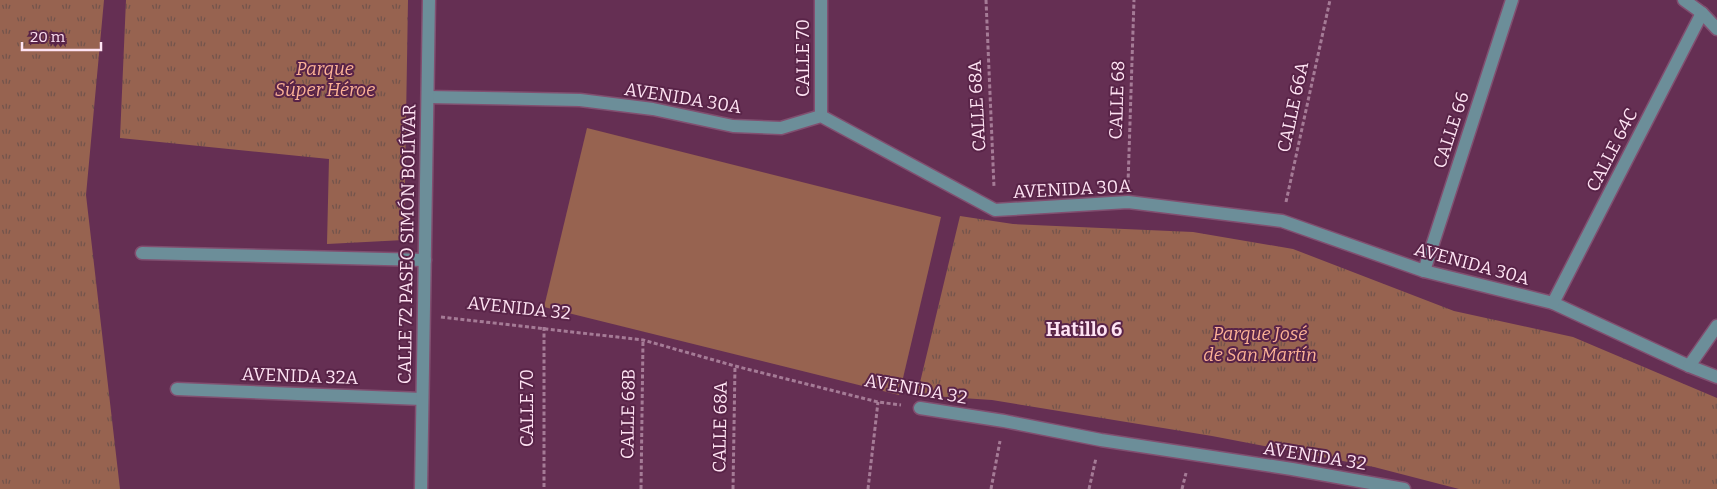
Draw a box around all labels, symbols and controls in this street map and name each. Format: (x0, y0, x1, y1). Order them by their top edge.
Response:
street label: CALLE 70 (792, 19, 814, 97)
scale bar (22, 20, 101, 52)
text: 20 m (30, 28, 66, 46)
park label: Parque Súper Héroe (275, 58, 375, 101)
street label: CALLE 68A (964, 60, 990, 152)
street label: CALLE 68 (1105, 60, 1129, 140)
street label: CALLE 66A (1273, 60, 1313, 154)
street label: AVENIDA 30A (623, 78, 743, 118)
street label: CALLE 66 (1428, 89, 1474, 171)
street label: CALLE 72 PASEO SIMÓN BOLÍVAR (393, 104, 420, 384)
street label: CALLE 64C (1582, 105, 1642, 195)
street label: AVENIDA 30A (1012, 175, 1132, 203)
street label: AVENIDA 30A (1412, 238, 1532, 290)
street label: AVENIDA 32 (466, 292, 572, 324)
district label: Hatillo 6 (1046, 318, 1122, 341)
park label: Parque José de San Martín (1203, 323, 1317, 366)
street label: AVENIDA 32A (241, 363, 359, 389)
street label: CALLE 70 (516, 369, 538, 447)
street label: CALLE 68B (616, 369, 640, 459)
street label: AVENIDA 32 (863, 369, 969, 409)
street label: CALLE 68A (708, 381, 732, 473)
street label: AVENIDA 32 (1262, 437, 1368, 475)

